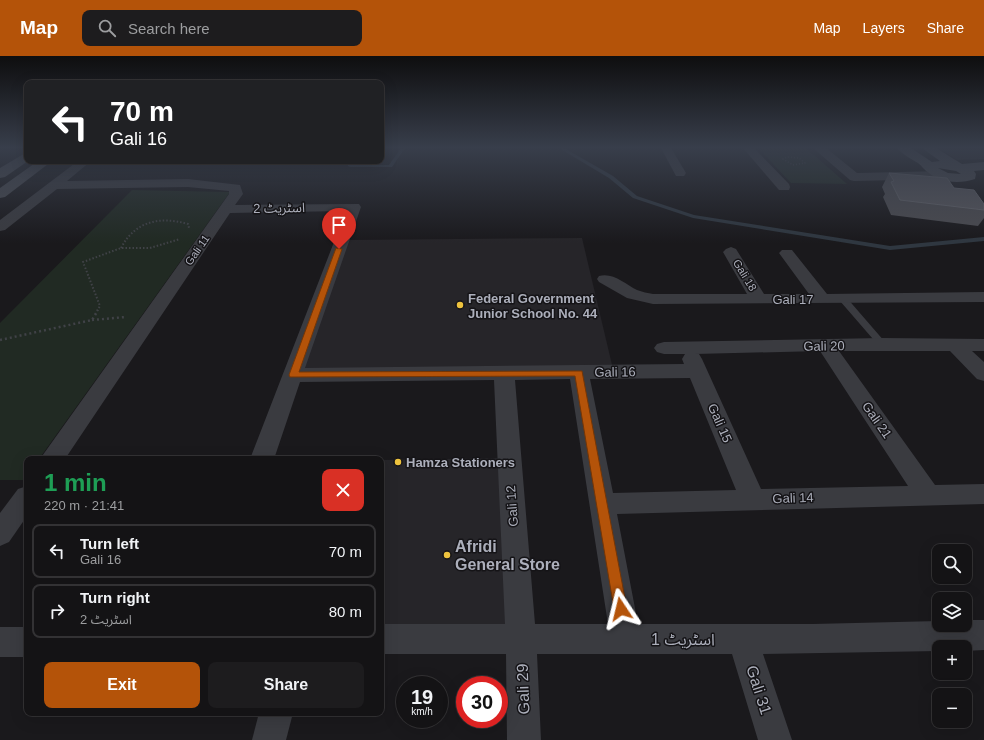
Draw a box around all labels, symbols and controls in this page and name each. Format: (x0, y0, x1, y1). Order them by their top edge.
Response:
search box (82, 10, 362, 46)
text: Map (20, 17, 58, 38)
icon: search (96, 17, 118, 39)
text: Search here (128, 20, 210, 37)
text: Map (813, 20, 841, 36)
text: Layers (863, 20, 905, 36)
text: Share (927, 20, 964, 36)
icon: left (44, 96, 96, 148)
text: 70 m (110, 96, 174, 127)
text: Gali 16 (110, 129, 167, 149)
street label: اسٹریٹ 2 (253, 200, 305, 216)
pin (322, 208, 356, 249)
icon: arrive (328, 214, 350, 236)
street label: Gali 11 (182, 233, 212, 267)
street label: Gali 18 (731, 257, 759, 293)
place label: Federal Government Junior School No. 44 (468, 291, 598, 321)
street label: Gali 17 (772, 292, 814, 307)
marker: Federal Government Junior School No. 44 (455, 300, 465, 310)
street label: Gali 20 (803, 338, 845, 354)
street label: Gali 16 (594, 364, 636, 380)
street label: Gali 21 (859, 399, 895, 441)
street label: Gali 15 (705, 401, 735, 445)
place label: Hamza Stationers (406, 455, 515, 470)
marker: Hamza Stationers (393, 457, 403, 467)
text: 1 min (44, 469, 107, 496)
button: close (322, 469, 364, 511)
street label: Gali 12 (503, 485, 521, 527)
street label: Gali 14 (772, 490, 814, 506)
text: 220 m · 21:41 (44, 498, 124, 513)
text: Turn left (80, 535, 139, 552)
place label: Afridi General Store (455, 538, 560, 573)
icon: left (46, 540, 68, 562)
text: 70 m (329, 543, 362, 560)
map controls (932, 544, 972, 728)
button: search (932, 544, 972, 584)
marker: Afridi General Store (442, 550, 452, 560)
text: Gali 16 (80, 552, 121, 567)
position arrow (600, 588, 642, 630)
text: Turn right (80, 589, 150, 606)
button: layers (932, 592, 972, 632)
icon: right (46, 600, 68, 622)
text: 80 m (329, 603, 362, 620)
text: اسٹریٹ 2 (80, 612, 132, 627)
street label: اسٹریٹ 1 (651, 631, 715, 649)
button: + (932, 640, 972, 680)
button: Exit (44, 662, 200, 708)
button: Share (208, 662, 364, 708)
street label: Gali 29 (514, 663, 532, 715)
street label: Gali 31 (743, 663, 775, 717)
speed limit sign: 30 (456, 676, 508, 728)
text: 19 (411, 686, 433, 708)
button: − (932, 688, 972, 728)
text: km/h (411, 706, 433, 717)

